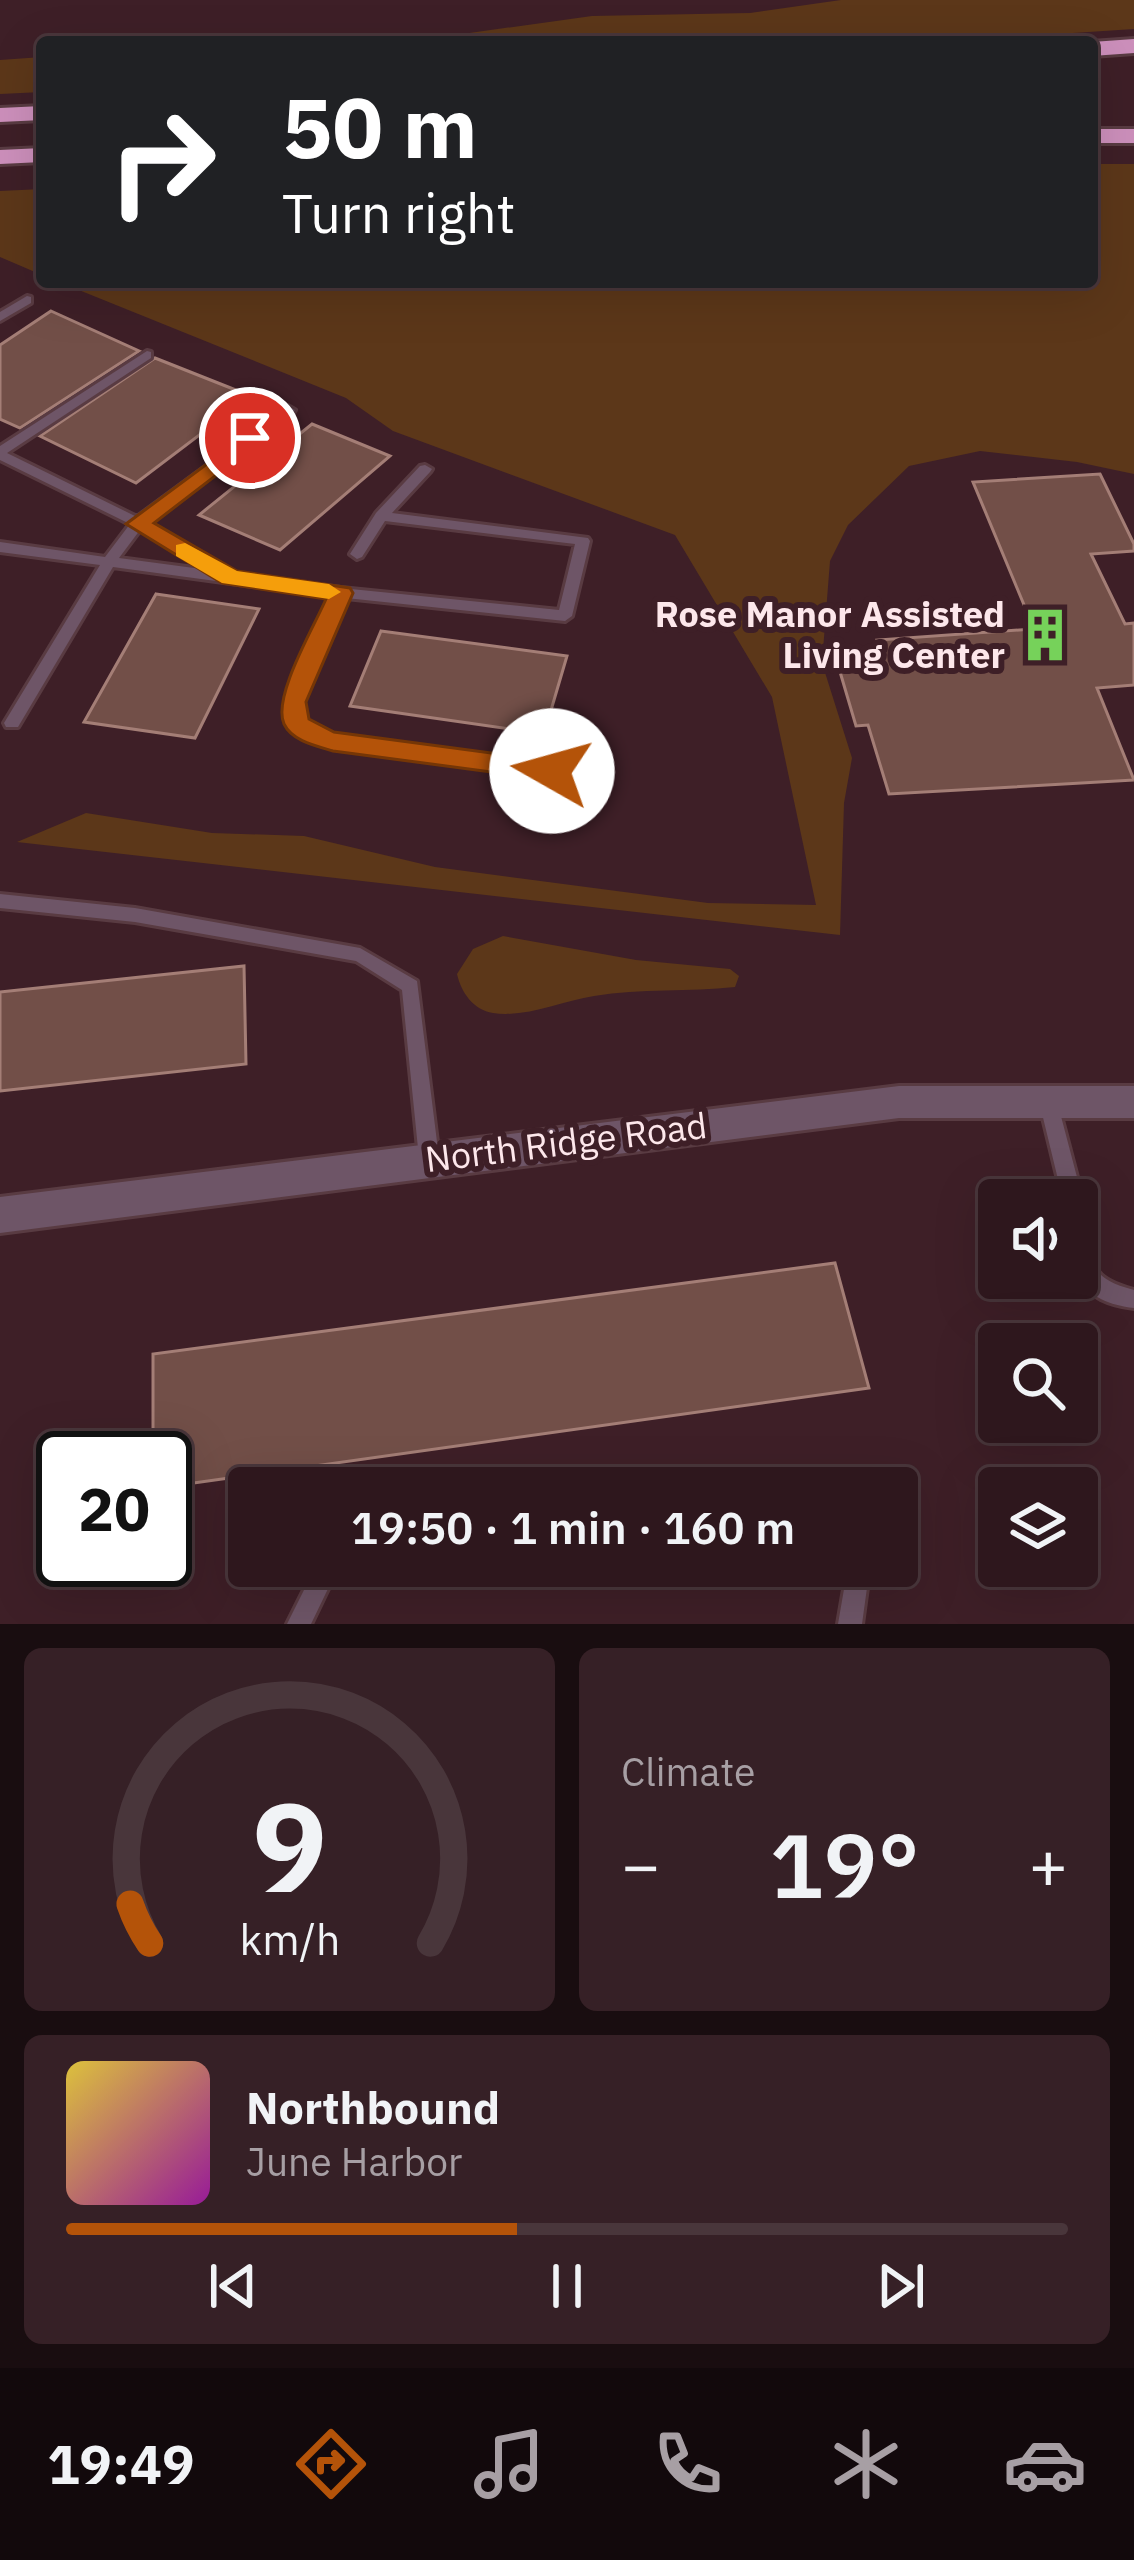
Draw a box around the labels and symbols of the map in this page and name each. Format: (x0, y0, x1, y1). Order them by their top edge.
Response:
pin (199, 387, 301, 489)
place label: Rose Manor Assisted Living Center (655, 590, 1005, 678)
building icon: Rose Manor Assisted Living Center (1016, 606, 1074, 664)
position arrow (489, 708, 615, 834)
street label: North Ridge Road (422, 1101, 709, 1182)
speed limit sign: 20 (36, 1431, 192, 1587)

